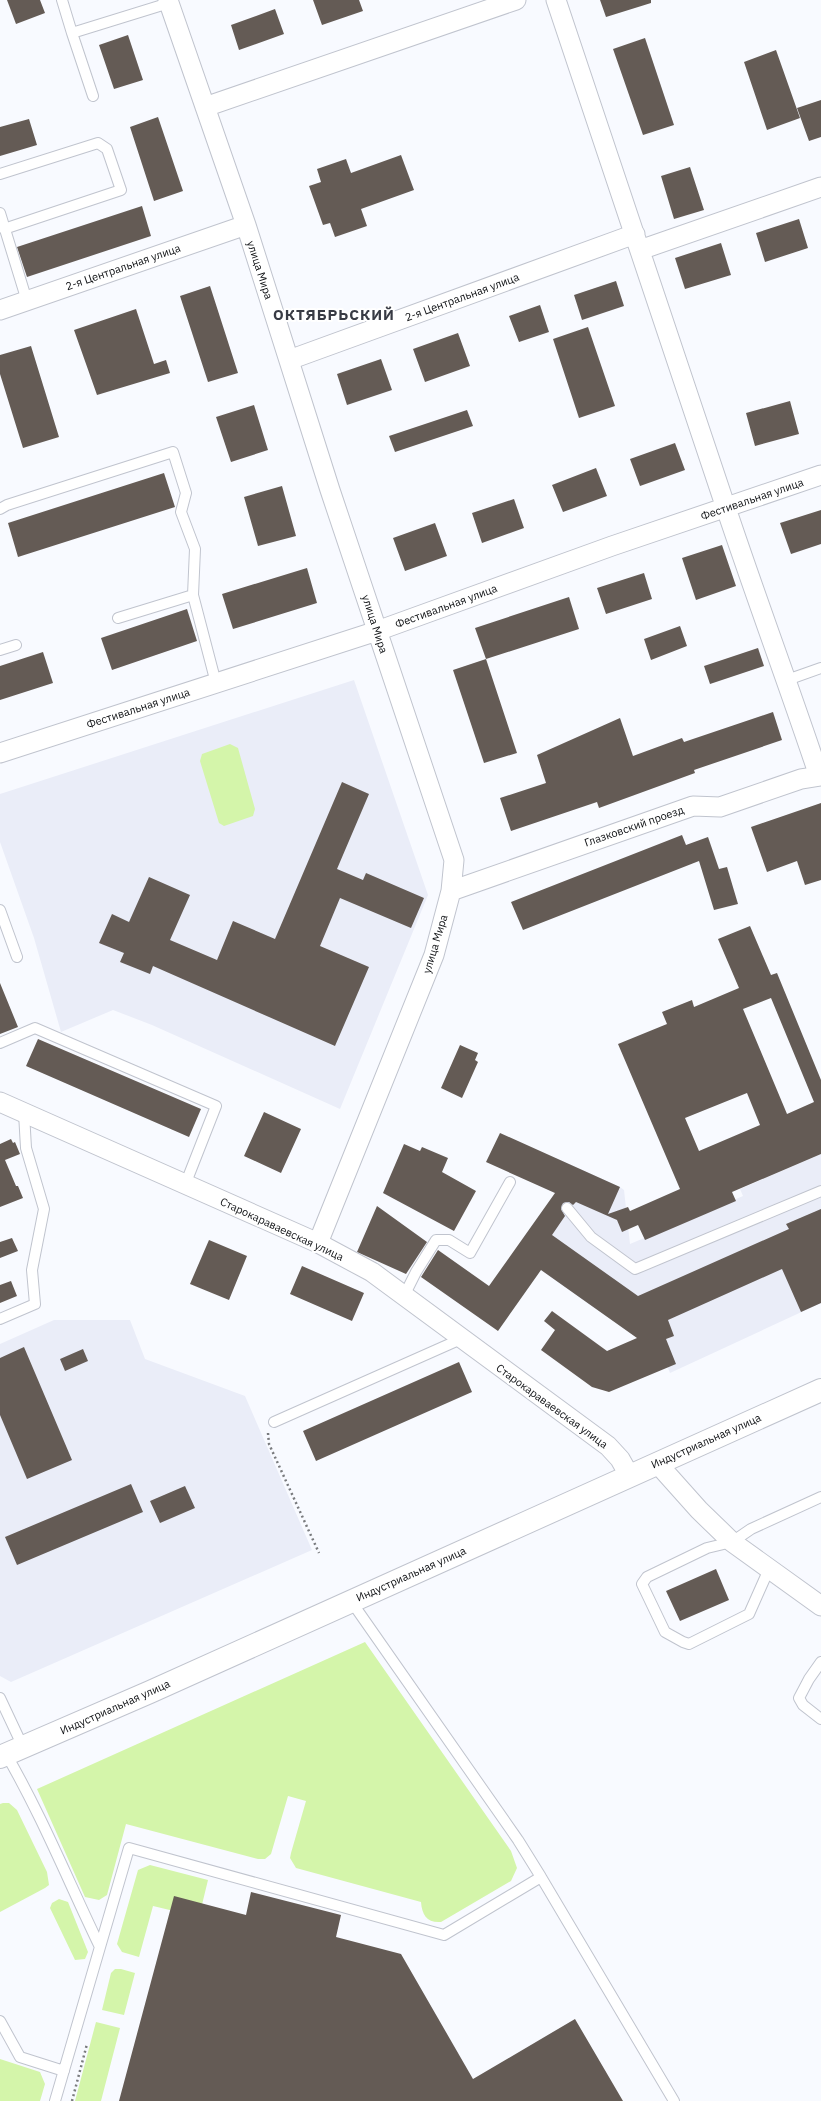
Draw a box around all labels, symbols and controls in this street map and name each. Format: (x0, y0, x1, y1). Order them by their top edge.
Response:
street label: улица Мира (244, 239, 276, 301)
street label: 2-я Центральная улица (64, 241, 182, 293)
street label: 2-я Центральная улица (403, 270, 521, 324)
district label: ОКТЯБРЬСКИЙ (273, 305, 395, 324)
street label: Фестивальная улица (699, 475, 805, 523)
street label: Фестивальная улица (393, 581, 499, 631)
street label: улица Мира (359, 593, 391, 655)
street label: Фестивальная улица (85, 685, 192, 731)
street label: Глазковский проезд (582, 802, 686, 850)
street label: улица Мира (419, 913, 451, 975)
street label: Старокараваевская улица (218, 1194, 346, 1264)
street label: Старокараваевская улица (493, 1361, 611, 1451)
street label: Индустриальная улица (649, 1410, 763, 1472)
street label: Индустриальная улица (354, 1543, 468, 1605)
street label: Индустриальная улица (58, 1676, 172, 1738)

